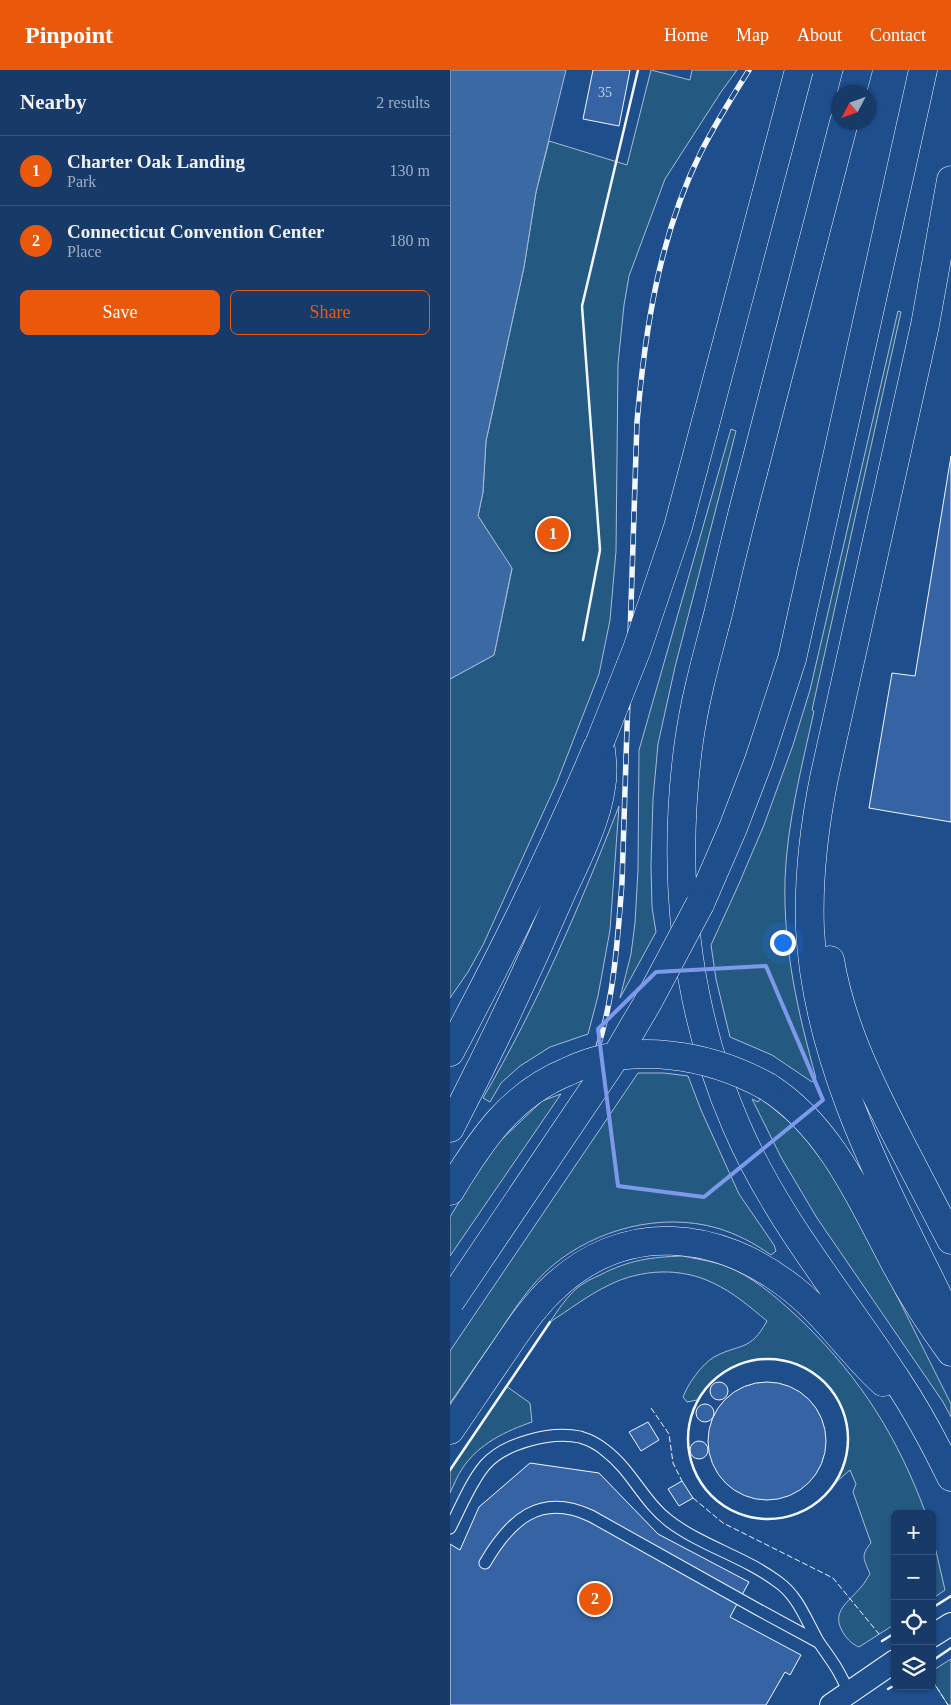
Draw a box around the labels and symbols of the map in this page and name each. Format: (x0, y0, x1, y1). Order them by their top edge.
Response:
house number: 35 (598, 85, 612, 100)
north arrow (831, 85, 876, 130)
pin: 1 (537, 515, 569, 553)
your location (770, 930, 796, 956)
pin: 2 (579, 1580, 611, 1618)

